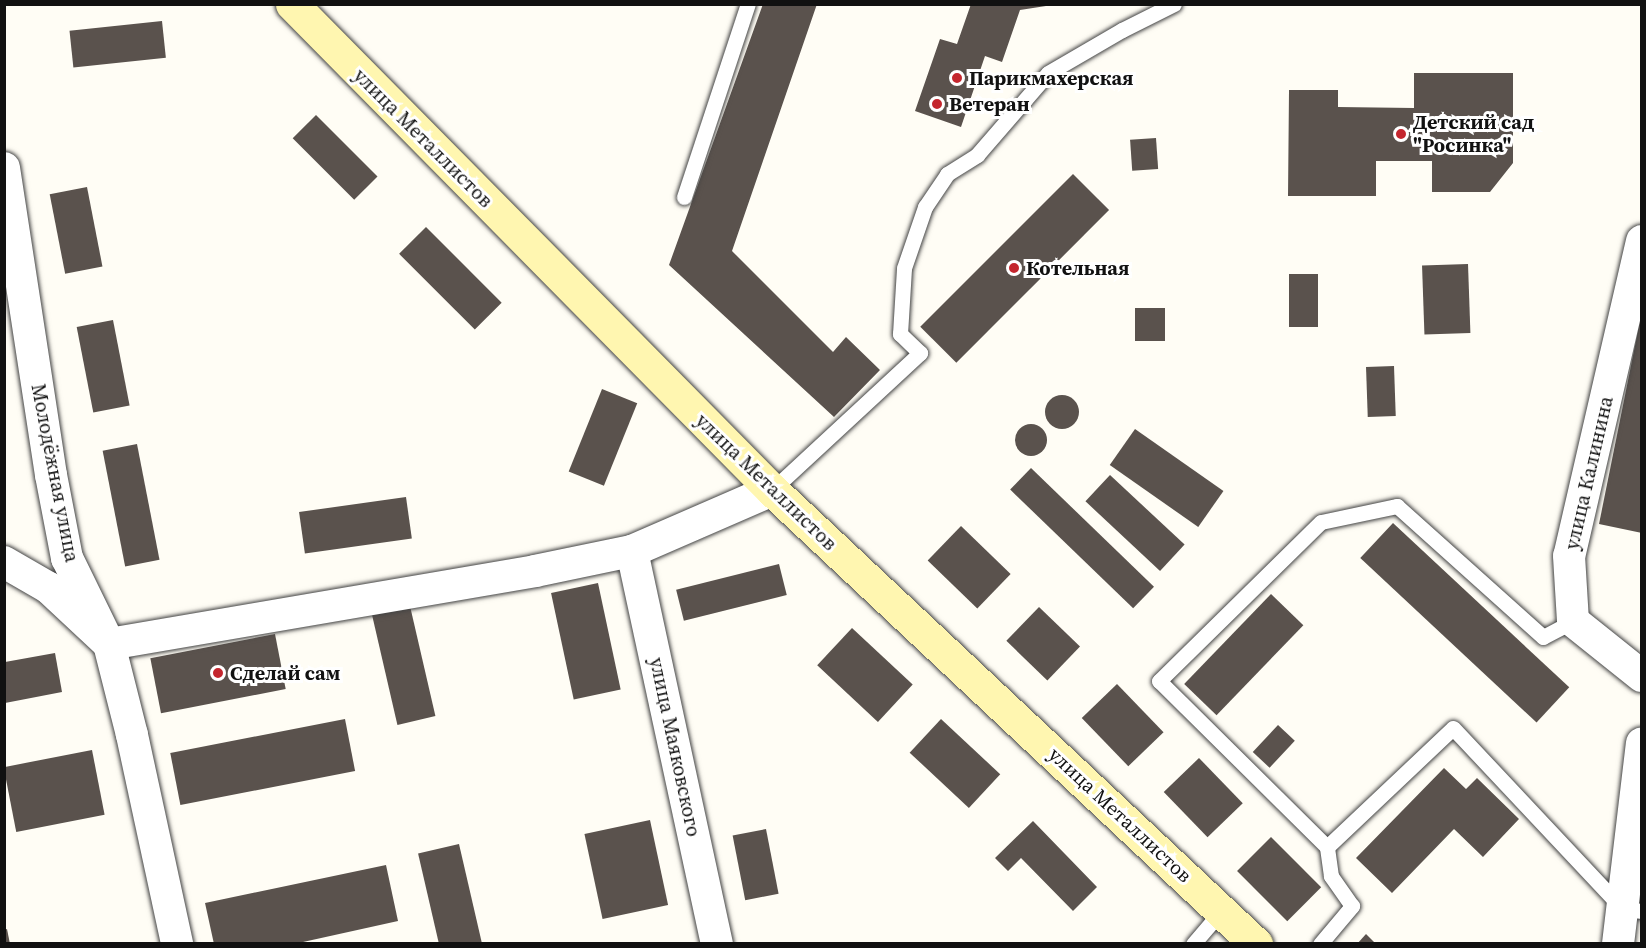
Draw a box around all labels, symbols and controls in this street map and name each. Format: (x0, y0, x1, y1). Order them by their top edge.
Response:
street label: улица Металлистов (348, 63, 498, 213)
place label: Парикмахерская (969, 66, 1134, 90)
marker: Парикмахерская (950, 71, 964, 85)
place label: Ветеран (949, 92, 1030, 116)
marker: Ветеран (930, 97, 944, 111)
place label: Детский сад "Росинка" (1413, 110, 1534, 157)
marker: Детский сад "Росинка" (1394, 127, 1408, 141)
place label: Котельная (1026, 256, 1129, 280)
marker: Котельная (1007, 261, 1021, 275)
street label: Молодёжная улица (26, 382, 84, 564)
street label: улица Калинина (1560, 394, 1618, 552)
street label: улица Металлистов (690, 409, 842, 555)
street label: улица Маяковского (644, 655, 706, 839)
place label: Сделай сам (230, 661, 340, 685)
marker: Сделай сам (211, 666, 225, 680)
street label: улица Металлистов (1044, 743, 1196, 887)

